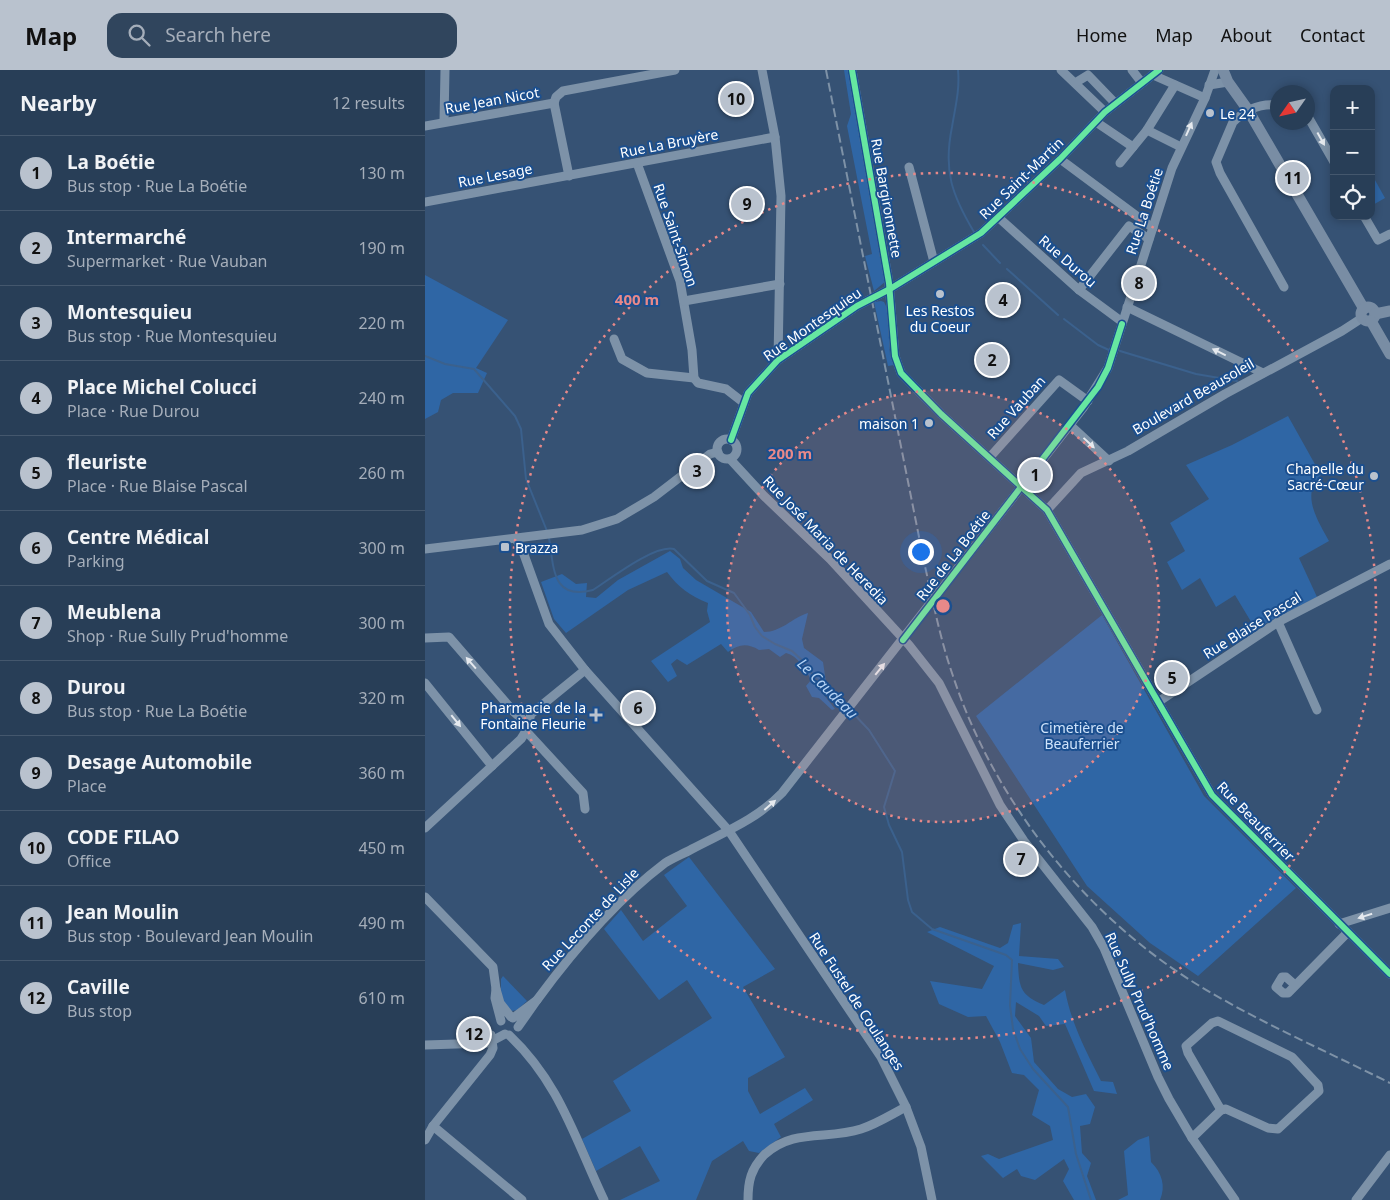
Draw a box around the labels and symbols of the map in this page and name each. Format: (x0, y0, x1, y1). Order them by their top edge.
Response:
pin: 10 (720, 80, 752, 118)
street label: Rue Jean Nicot (443, 82, 541, 118)
north arrow (1270, 85, 1315, 130)
place label: Le 24 (1220, 104, 1255, 123)
marker: Le 24 (1204, 107, 1216, 119)
one-way arrow (1186, 122, 1194, 136)
street label: Rue La Bruyère (618, 124, 720, 162)
one-way arrow (1316, 132, 1325, 146)
street label: Rue Saint-Martin (975, 133, 1067, 223)
street label: Rue Bargironnette (867, 137, 907, 259)
street label: Rue Lesage (456, 158, 534, 192)
pin: 11 (1277, 159, 1309, 197)
street label: Rue La Boétie (1121, 165, 1167, 257)
street label: Rue Saint-Simon (649, 181, 703, 289)
pin: 9 (731, 185, 763, 223)
street label: Rue Durou (1035, 231, 1101, 291)
pin: 8 (1123, 264, 1155, 302)
pin: 4 (987, 281, 1019, 319)
street label: Rue Montesquieu (759, 283, 865, 365)
marker: Les Restos du Coeur (934, 288, 946, 300)
text: 400 m (615, 289, 659, 309)
place label: Les Restos du Coeur (905, 301, 975, 336)
pin: 2 (976, 341, 1008, 379)
one-way arrow (1212, 347, 1226, 355)
street label: Boulevard Beausoleil (1129, 353, 1257, 439)
street label: Rue Vauban (983, 371, 1049, 443)
place label: maison 1 (859, 414, 919, 433)
marker: maison 1 (923, 417, 935, 429)
one-way arrow (1083, 437, 1095, 449)
text: 200 m (768, 443, 812, 463)
pin: 3 (681, 452, 713, 490)
pin: 1 (1019, 456, 1051, 494)
place label: Chapelle du Sacré-Cœur (1286, 459, 1364, 494)
marker: Chapelle du Sacré-Cœur (1368, 470, 1380, 482)
street label: Rue José Maria de Heredia (759, 471, 893, 609)
street label: Rue de La Boétie (912, 506, 994, 604)
place label: Brazza (515, 538, 558, 557)
your location (908, 539, 934, 565)
marker: Brazza (499, 541, 511, 553)
street label: Rue Blaise Pascal (1199, 587, 1305, 663)
centre of rings (934, 597, 952, 615)
water label: Le Caudeau (793, 653, 863, 723)
one-way arrow (466, 657, 477, 670)
pin: 5 (1156, 659, 1188, 697)
one-way arrow (874, 663, 885, 676)
pin: 6 (622, 689, 654, 727)
place label: Pharmacie de la Fontaine Fleurie (480, 698, 586, 733)
marker: Pharmacie de la Fontaine Fleurie (590, 709, 602, 721)
one-way arrow (450, 714, 461, 727)
park label: Cimetière de Beauferrier (1040, 718, 1124, 753)
street label: Rue Beauferrier (1213, 777, 1299, 865)
one-way arrow (763, 800, 776, 811)
pin: 7 (1005, 840, 1037, 878)
street label: Rue Leconte de Lisle (537, 863, 643, 974)
one-way arrow (1357, 913, 1372, 921)
street label: Rue Fustel de Coulanges (805, 928, 909, 1074)
street label: Rue Sully Prud'homme (1101, 929, 1179, 1073)
pin: 12 (458, 1015, 490, 1053)

